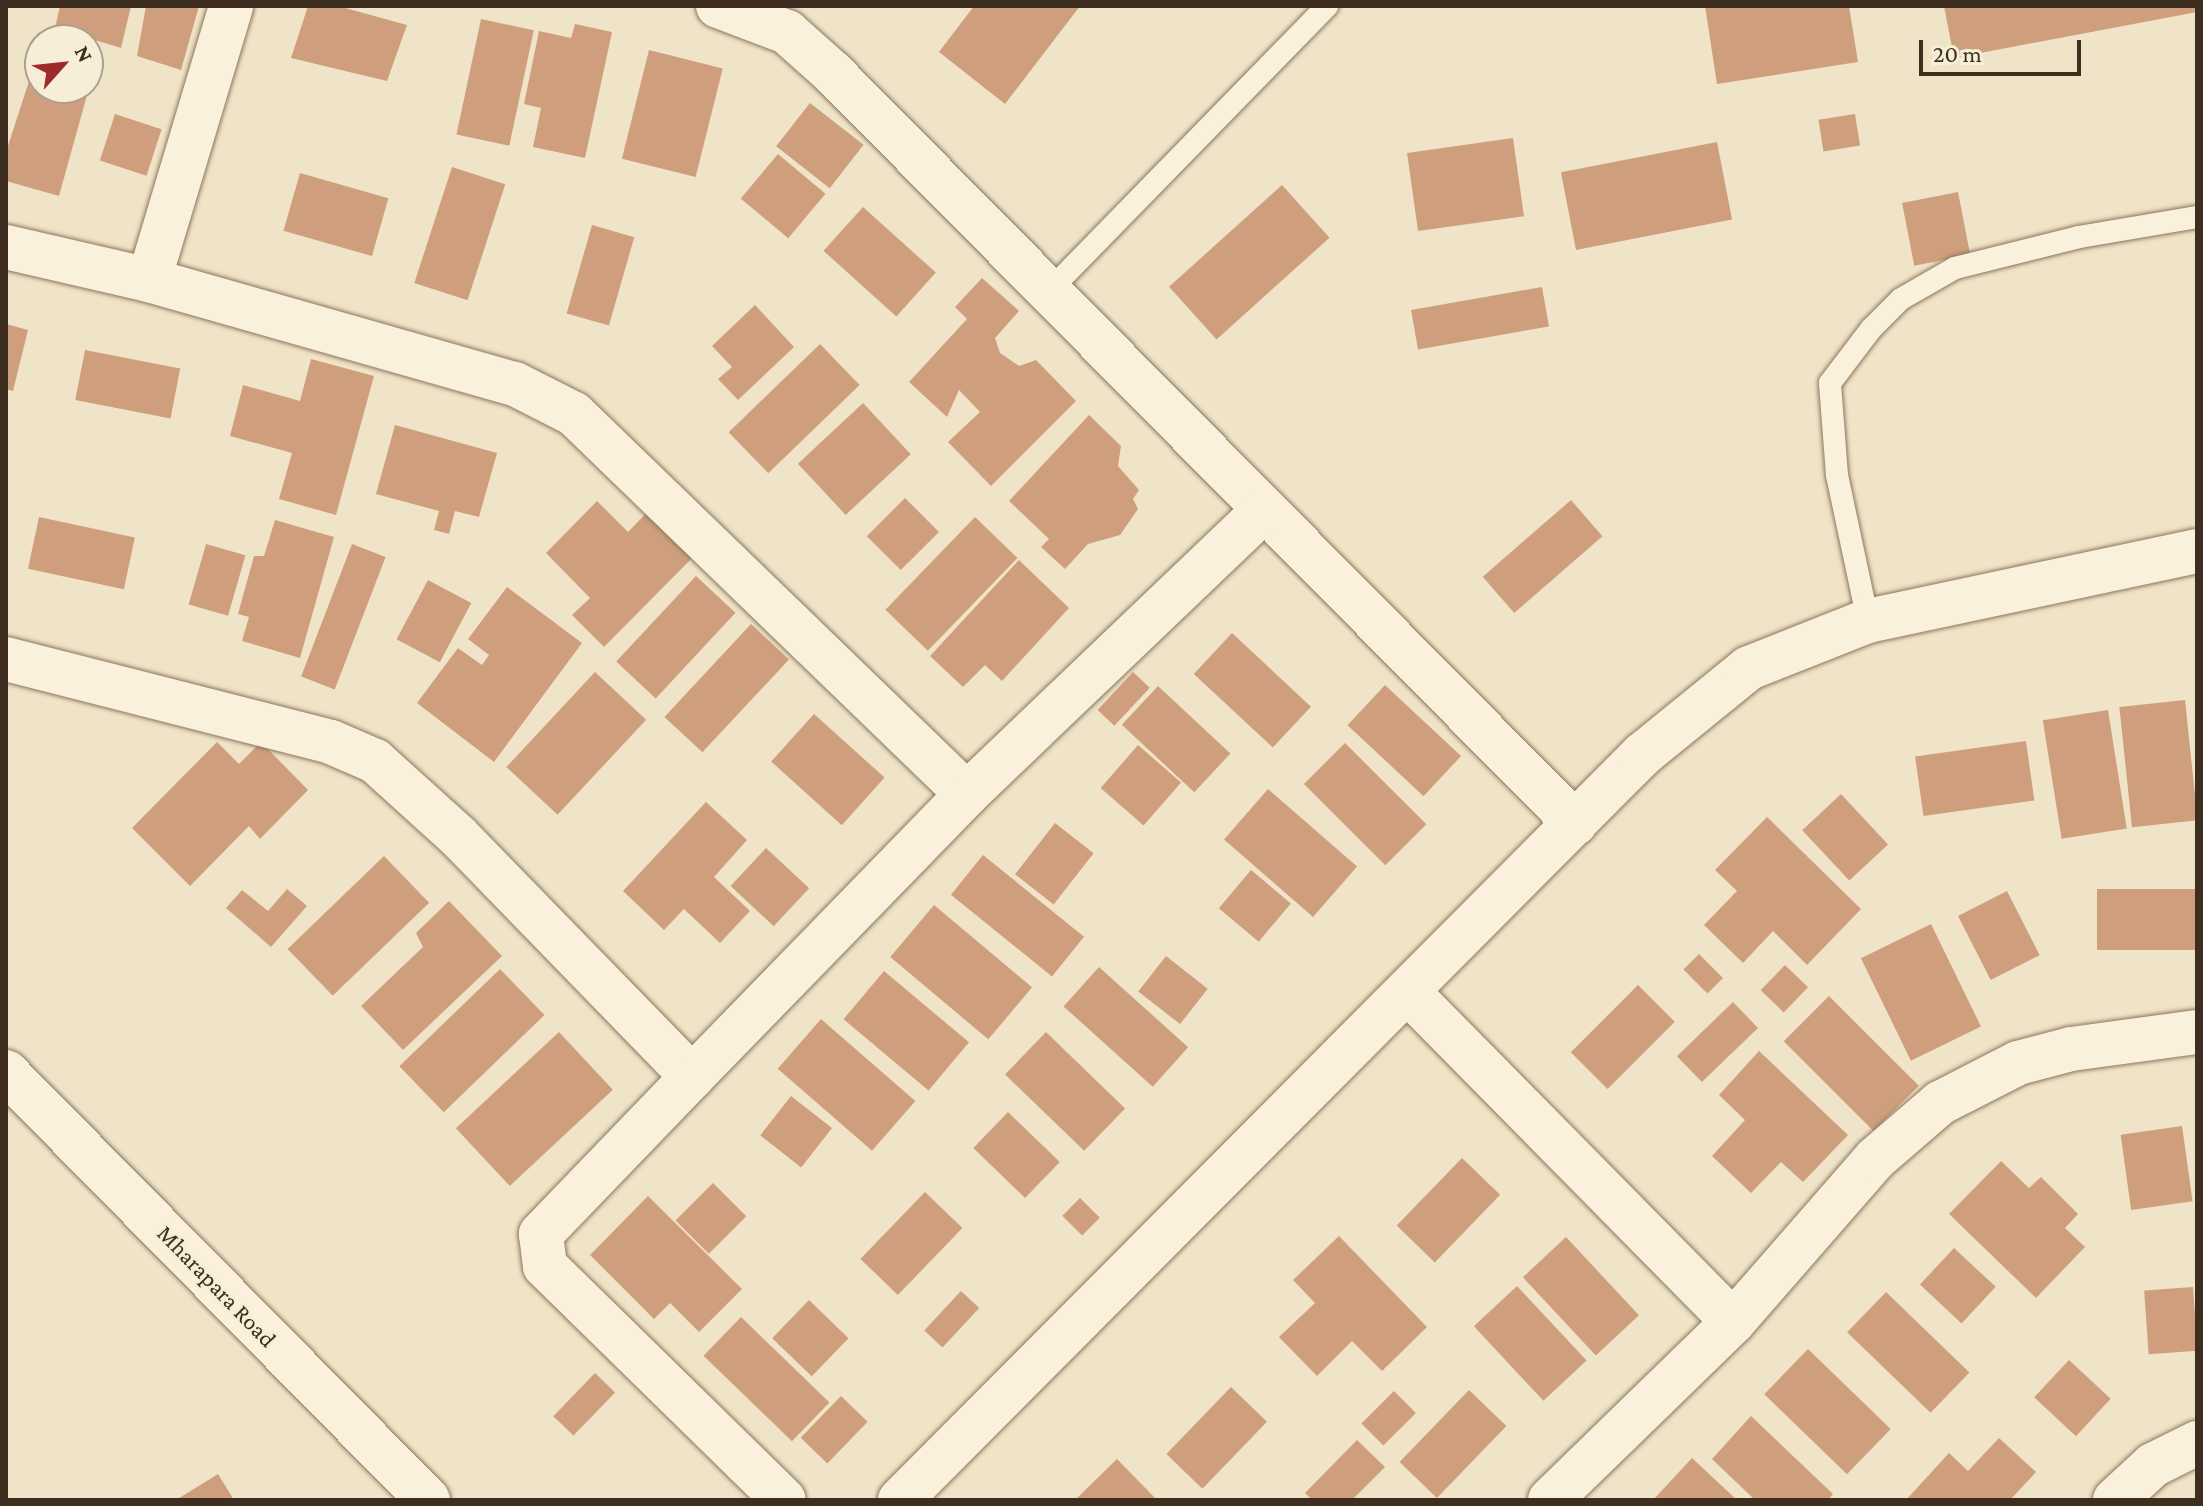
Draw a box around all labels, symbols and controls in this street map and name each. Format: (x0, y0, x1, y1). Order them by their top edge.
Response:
north arrow (24, 24, 104, 104)
scale bar (1923, 24, 2085, 74)
text: 20 m (1933, 40, 1982, 67)
text: N (70, 41, 99, 66)
street label: Mharapara Road (151, 1219, 283, 1353)

